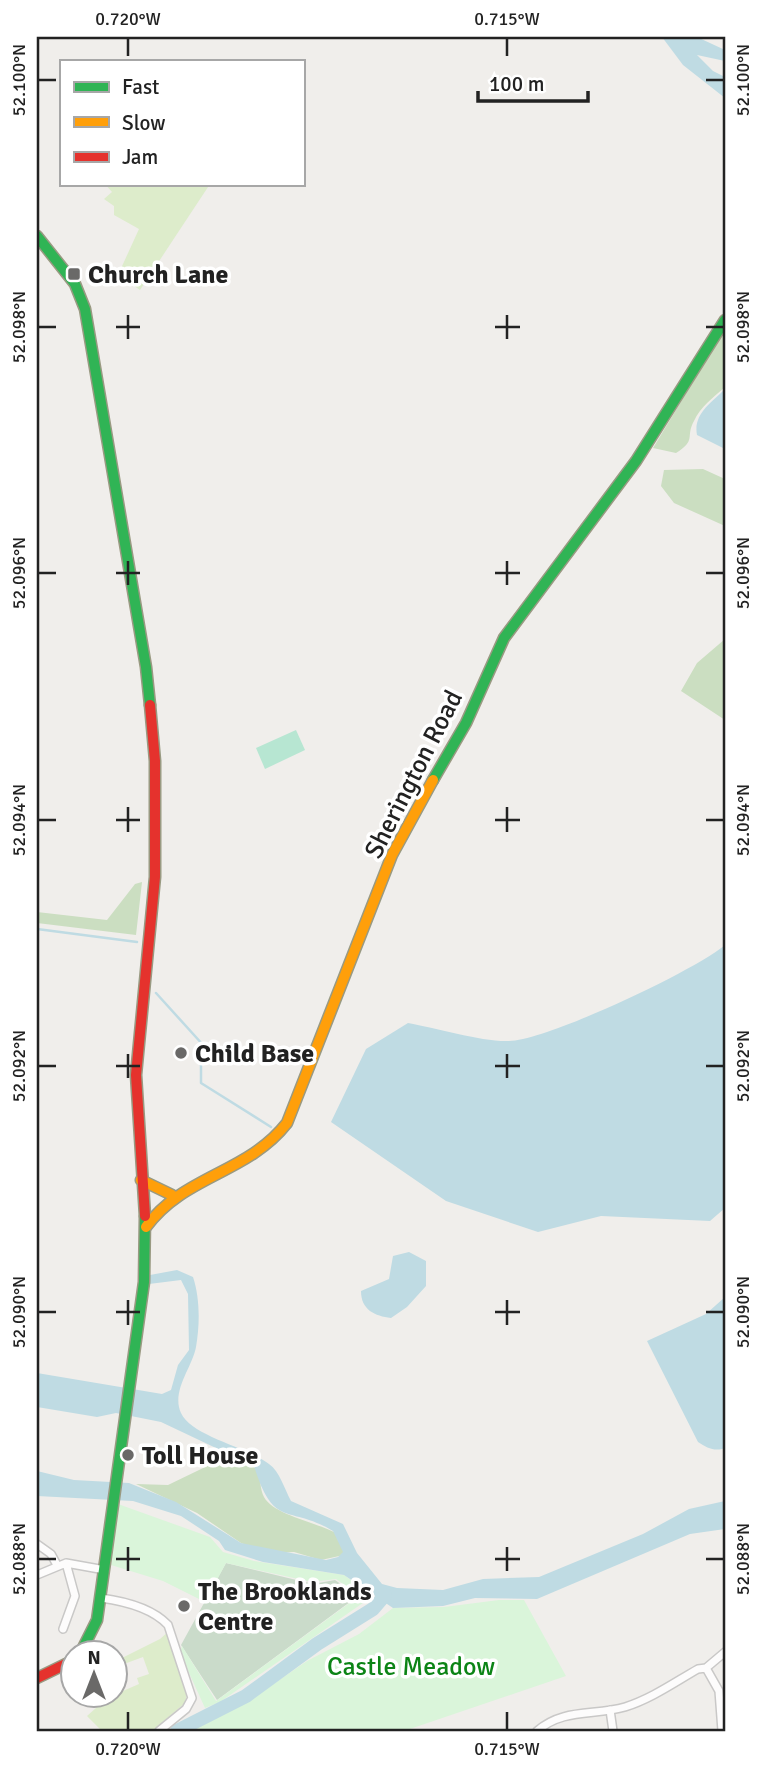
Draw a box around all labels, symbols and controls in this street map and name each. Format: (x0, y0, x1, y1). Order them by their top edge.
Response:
text: 0.720°W (95, 8, 161, 30)
text: 0.715°W (474, 8, 540, 30)
text: 52.100°N (8, 44, 30, 116)
text: 52.100°N (732, 44, 754, 116)
legend (60, 60, 304, 186)
scale bar (478, 60, 589, 104)
text: 100 m (489, 71, 544, 97)
text: Fast (122, 74, 159, 100)
text: Slow (122, 110, 166, 136)
text: Jam (122, 144, 158, 170)
place label: Church Lane (88, 259, 228, 291)
marker: Church Lane (66, 266, 82, 282)
text: 52.098°N (8, 291, 30, 363)
text: 52.098°N (732, 291, 754, 363)
text: 52.096°N (8, 537, 30, 609)
text: 52.096°N (732, 537, 754, 609)
street label: Sherington Road (358, 685, 470, 864)
text: 52.094°N (8, 784, 30, 856)
text: 52.094°N (732, 784, 754, 856)
text: 52.092°N (8, 1030, 30, 1102)
text: 52.092°N (732, 1030, 754, 1102)
place label: Child Base (195, 1038, 314, 1070)
marker: Child Base (173, 1045, 189, 1061)
text: 52.090°N (8, 1276, 30, 1348)
text: 52.090°N (732, 1276, 754, 1348)
place label: Toll House (142, 1440, 259, 1472)
marker: Toll House (120, 1447, 136, 1463)
text: 52.088°N (8, 1523, 30, 1595)
text: 52.088°N (732, 1523, 754, 1595)
place label: The Brooklands Centre (198, 1576, 372, 1638)
marker: The Brooklands Centre (176, 1598, 192, 1614)
north arrow (60, 1638, 130, 1708)
text: N (87, 1646, 101, 1670)
park label: Castle Meadow (327, 1651, 495, 1683)
text: 0.720°W (95, 1738, 161, 1760)
text: 0.715°W (474, 1738, 540, 1760)

